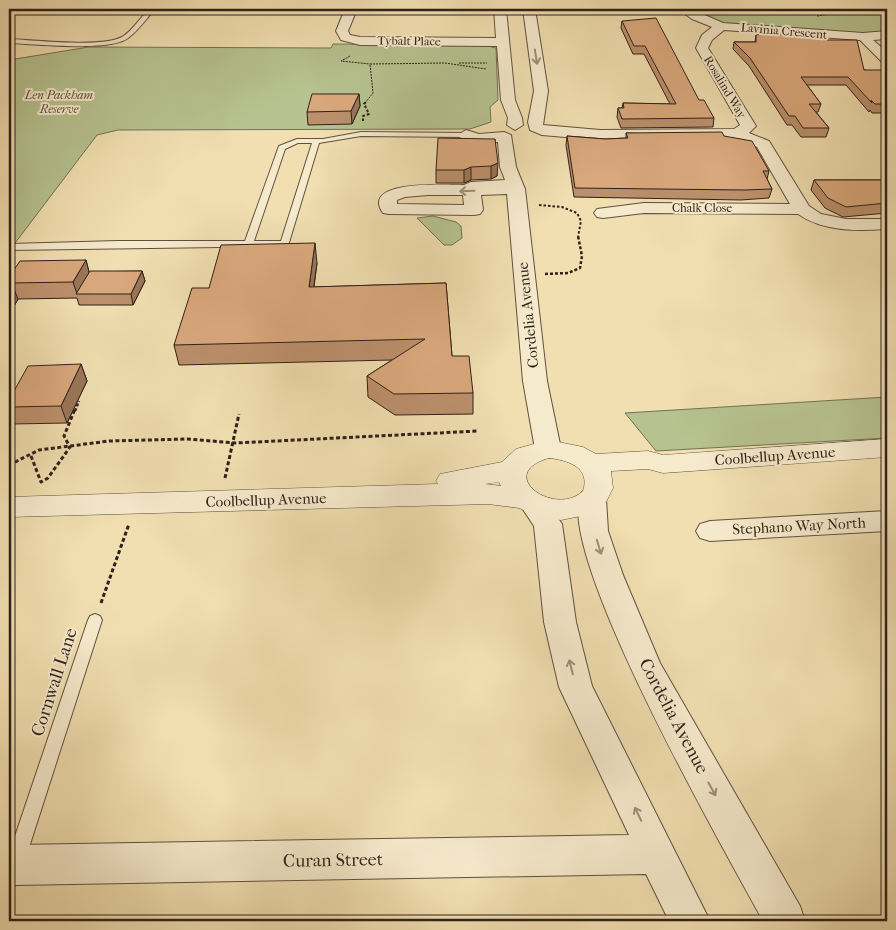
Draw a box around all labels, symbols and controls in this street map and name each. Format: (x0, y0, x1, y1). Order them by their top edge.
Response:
street label: Lavinia Crescent (740, 20, 828, 42)
street label: Tybalt Place (377, 33, 441, 49)
one-way arrow (532, 49, 542, 65)
street label: Rosalind Way (701, 53, 749, 121)
park label: Len Packham Reserve (24, 88, 94, 116)
one-way arrow (459, 186, 475, 195)
street label: Chalk Close (672, 201, 732, 215)
street label: Cordelia Avenue (513, 261, 543, 369)
street label: Coolbellup Avenue (714, 443, 837, 469)
street label: Coolbellup Avenue (205, 489, 327, 511)
street label: Stephano Way North (732, 513, 867, 538)
one-way arrow (594, 539, 604, 555)
street label: Cornwall Lane (27, 625, 82, 739)
street label: Cordelia Avenue (634, 655, 713, 778)
one-way arrow (566, 659, 575, 675)
one-way arrow (708, 781, 718, 795)
one-way arrow (633, 807, 642, 822)
street label: Curan Street (283, 849, 384, 872)

